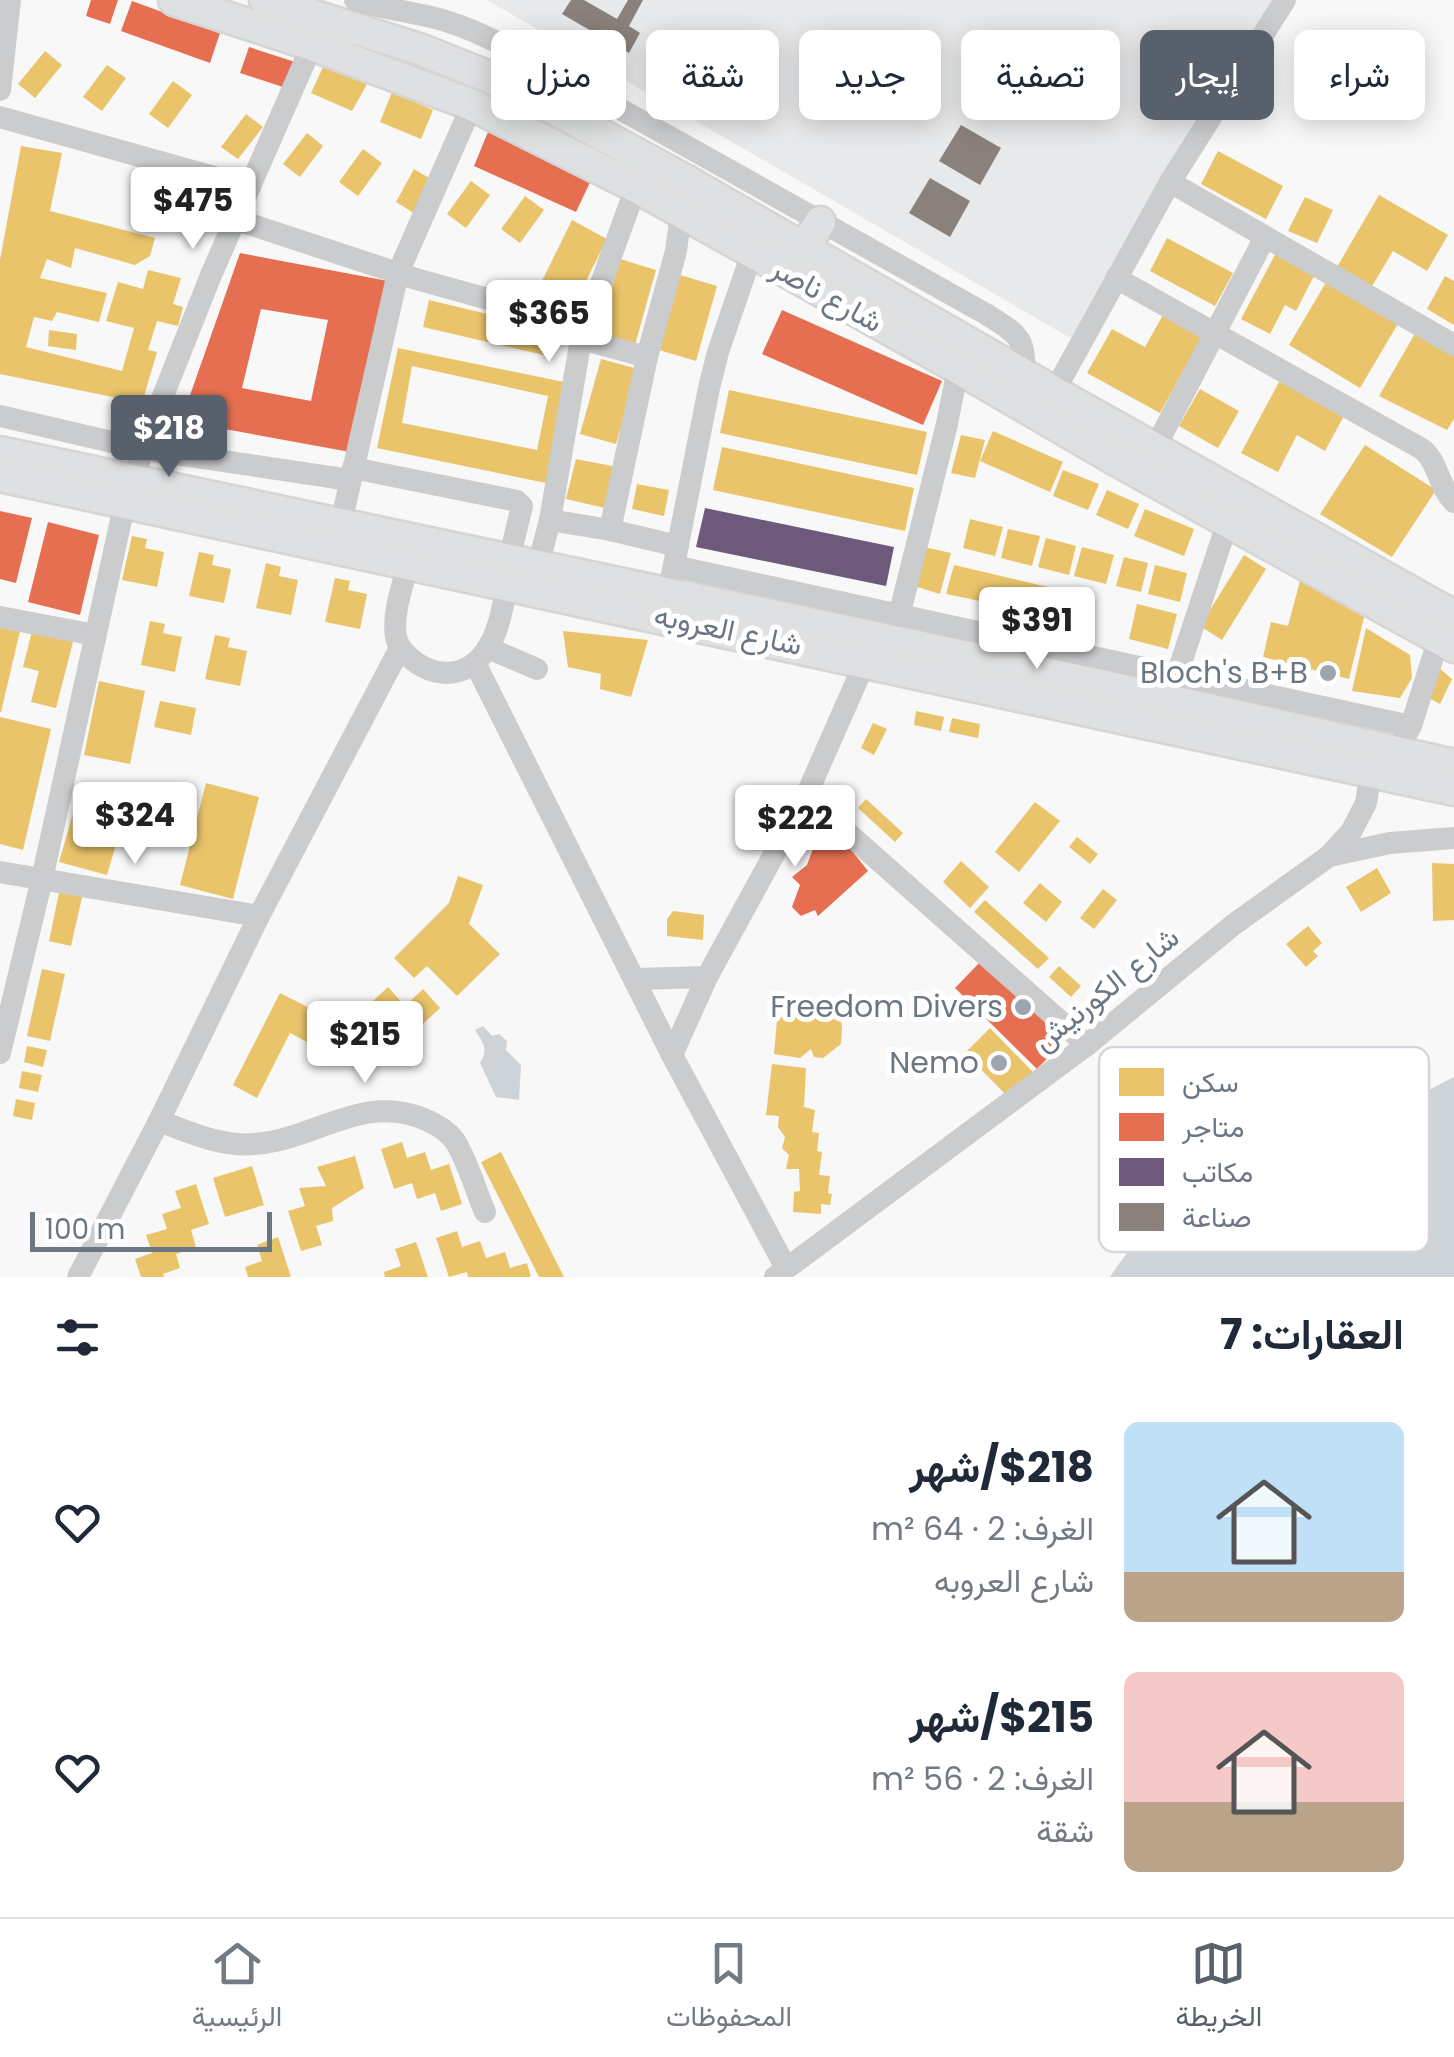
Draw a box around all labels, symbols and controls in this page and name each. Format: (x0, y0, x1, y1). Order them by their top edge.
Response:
chip: منزل (491, 30, 626, 120)
chip: شقة (646, 30, 779, 120)
chip: جديد (799, 30, 941, 120)
chip: تصفية (961, 30, 1120, 120)
chip: إيجار (1140, 30, 1274, 120)
chip: شراء (1294, 30, 1425, 120)
pin: $475 (134, 167, 252, 252)
text: $475 (153, 177, 233, 222)
street label: شارع ناصر (763, 246, 891, 343)
pin: $365 (490, 280, 608, 365)
text: $365 (508, 290, 590, 335)
pin: $218 (110, 395, 228, 480)
text: $218 (133, 405, 205, 450)
pin: $391 (978, 587, 1096, 672)
street label: شارع العروبه (650, 593, 806, 666)
text: $391 (1001, 597, 1073, 642)
place label: Bloch's B+B (1140, 651, 1308, 694)
marker: Bloch's B+B (1317, 662, 1339, 684)
pin: $324 (76, 782, 194, 867)
pin: $222 (736, 785, 854, 870)
text: $324 (95, 792, 175, 837)
text: $222 (757, 795, 833, 840)
street label: شارع الكورنيش (1023, 916, 1188, 1061)
place label: Freedom Divers (770, 985, 1003, 1028)
marker: Freedom Divers (1012, 996, 1034, 1018)
pin: $215 (306, 1001, 424, 1086)
text: $215 (329, 1011, 401, 1056)
place label: Nemo (889, 1041, 979, 1084)
legend (1099, 1047, 1429, 1252)
marker: Nemo (988, 1052, 1010, 1074)
text: سكن (1182, 1063, 1239, 1102)
text: متاجر (1181, 1108, 1245, 1147)
text: مكاتب (1182, 1153, 1253, 1192)
text: صناعة (1182, 1198, 1251, 1237)
scale bar (30, 1207, 272, 1252)
text: 100 m (45, 1210, 125, 1249)
text: العقارات: 7 (1220, 1305, 1404, 1364)
icon: filters (50, 1310, 105, 1365)
text: $218/شهر (909, 1438, 1094, 1497)
icon: home (1204, 1462, 1324, 1582)
icon: heart (50, 1495, 105, 1550)
text: الغرف: 2 · 64 m² (871, 1506, 1094, 1551)
text: شارع العروبه (934, 1558, 1094, 1603)
text: $215/شهر (909, 1688, 1094, 1747)
icon: home (1204, 1712, 1324, 1832)
icon: heart (50, 1745, 105, 1800)
text: الغرف: 2 · 56 m² (871, 1756, 1094, 1801)
text: شقة (1036, 1808, 1094, 1853)
tab: الرئيسية (192, 1936, 282, 2041)
tab: المحفوظات (666, 1936, 792, 2041)
tab: الخريطة (1176, 1936, 1262, 2041)

